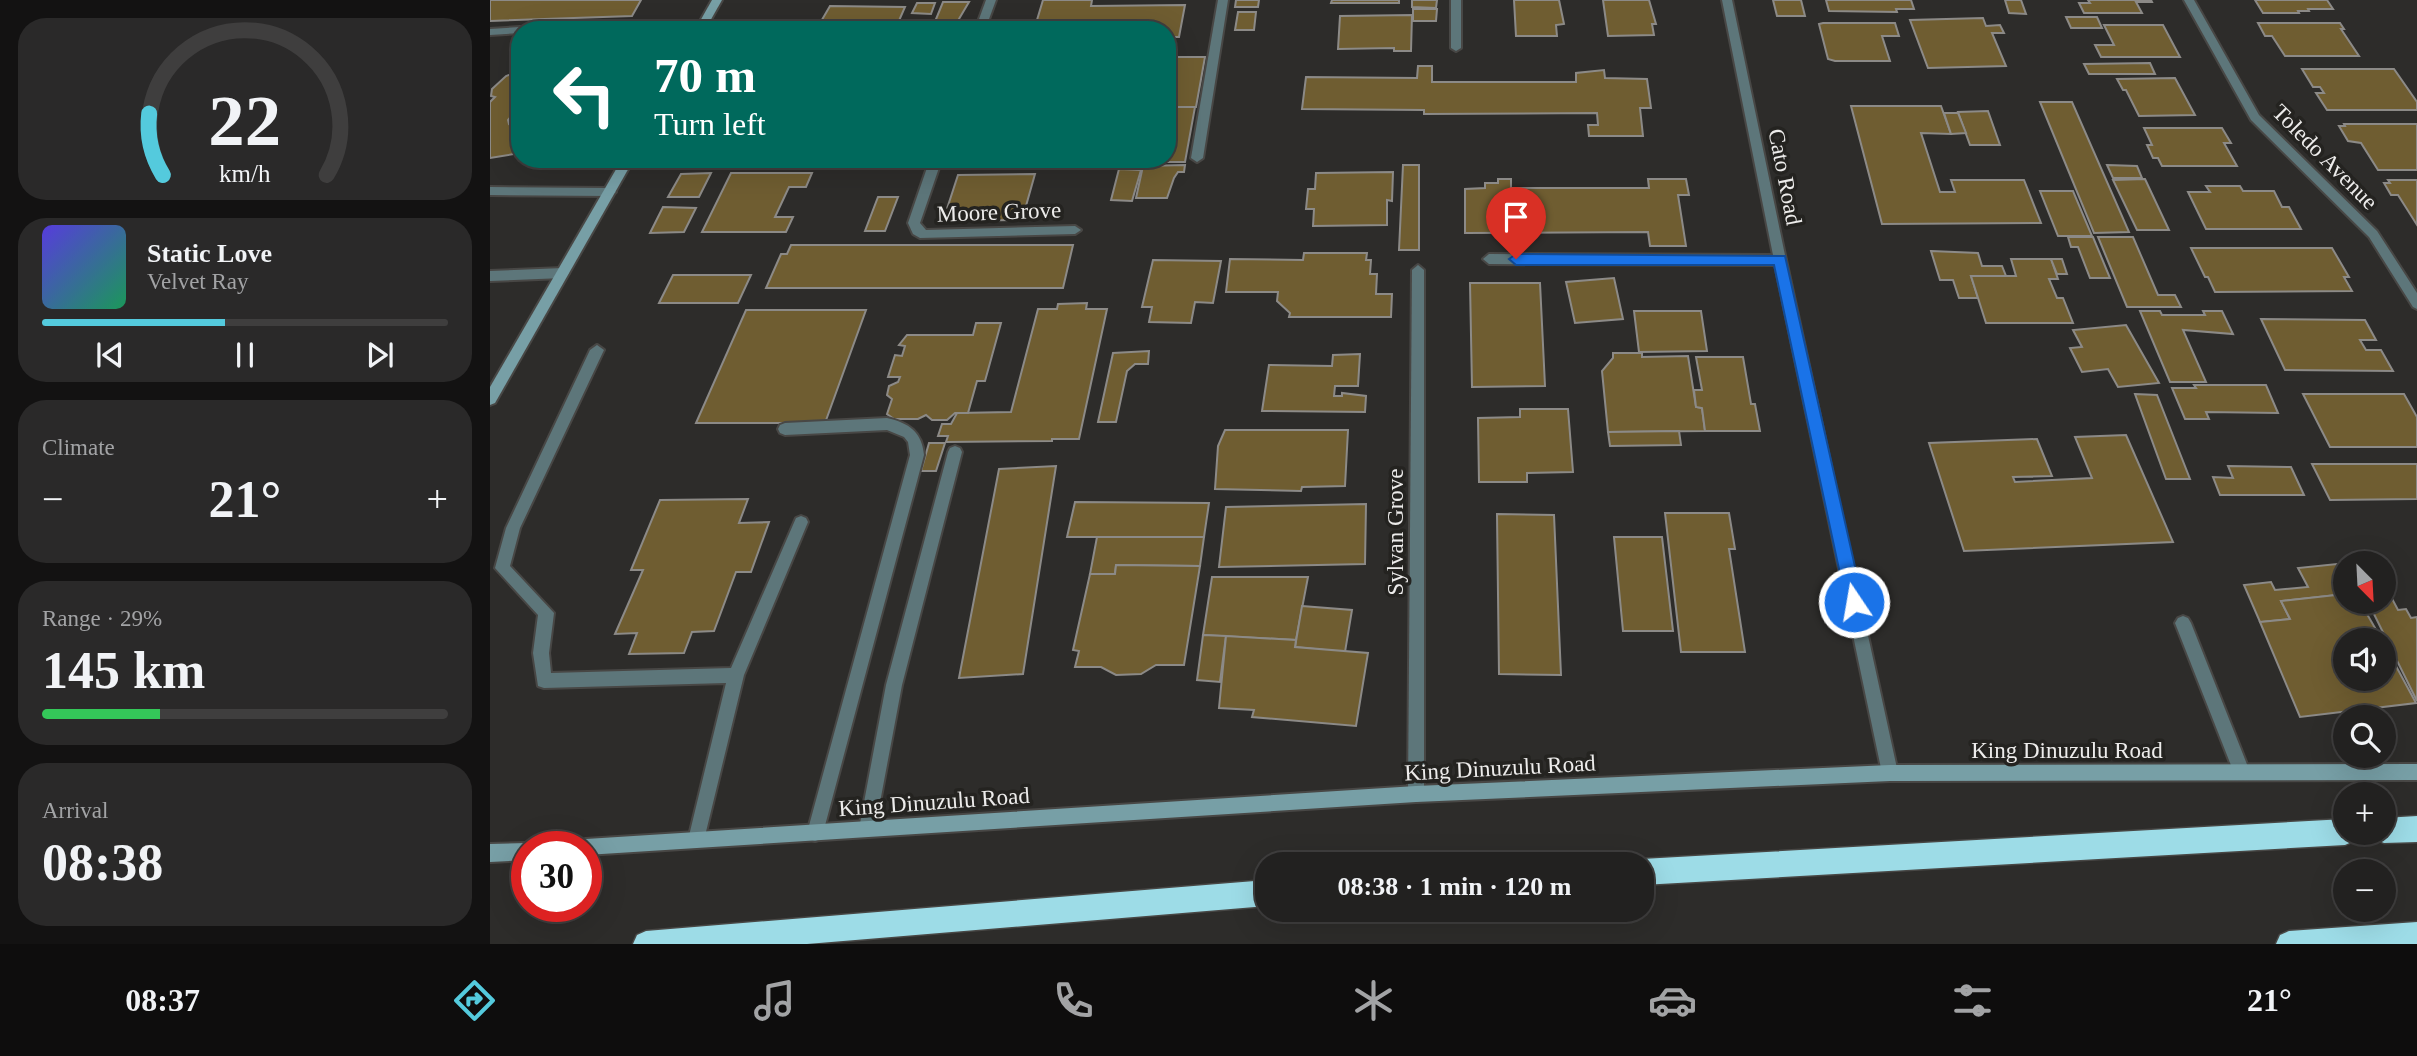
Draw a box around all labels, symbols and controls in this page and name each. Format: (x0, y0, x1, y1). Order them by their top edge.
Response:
text: 70 m (654, 48, 756, 103)
icon: left (539, 49, 630, 140)
text: 22 (209, 80, 281, 161)
street label: Toledo Avenue (2267, 99, 2383, 215)
text: Turn left (654, 106, 766, 142)
street label: Cato Road (1763, 127, 1807, 228)
text: km/h (219, 160, 271, 187)
pin (1486, 187, 1546, 259)
street label: Moore Grove (936, 197, 1062, 227)
icon: arrive (1497, 198, 1535, 236)
text: Static Love (147, 239, 272, 268)
text: Velvet Ray (147, 269, 249, 294)
icon: previous (91, 336, 129, 374)
icon: pause (226, 336, 264, 374)
icon: next (361, 336, 399, 374)
text: Climate (42, 435, 115, 460)
street label: Sylvan Grove (1383, 468, 1408, 596)
text: 21° (209, 471, 281, 528)
text: − (42, 478, 63, 520)
text: + (427, 478, 448, 520)
north arrow (2333, 551, 2396, 614)
map controls (2333, 551, 2396, 922)
position arrow (1817, 565, 1891, 639)
text: Range · 29% (42, 606, 162, 631)
button: sound (2333, 628, 2396, 691)
text: 145 km (42, 642, 205, 699)
button: search (2333, 705, 2396, 768)
street label: King Dinuzulu Road (1971, 738, 2163, 763)
street label: King Dinuzulu Road (1404, 750, 1597, 785)
button: + (2333, 782, 2396, 845)
street label: King Dinuzulu Road (838, 783, 1031, 821)
text: Arrival (42, 798, 108, 823)
speed limit sign: 30 (511, 831, 602, 922)
text: 08:38 (42, 834, 163, 891)
button: − (2333, 859, 2396, 922)
text: 08:38 · 1 min · 120 m (1338, 872, 1572, 901)
icon: directions (450, 976, 499, 1025)
icon: music (750, 976, 799, 1025)
icon: phone (1049, 976, 1098, 1025)
icon: climate (1349, 976, 1398, 1025)
icon: car (1648, 976, 1697, 1025)
icon: filters (1948, 976, 1997, 1025)
text: 08:37 (125, 982, 200, 1018)
text: 21° (2247, 982, 2292, 1018)

